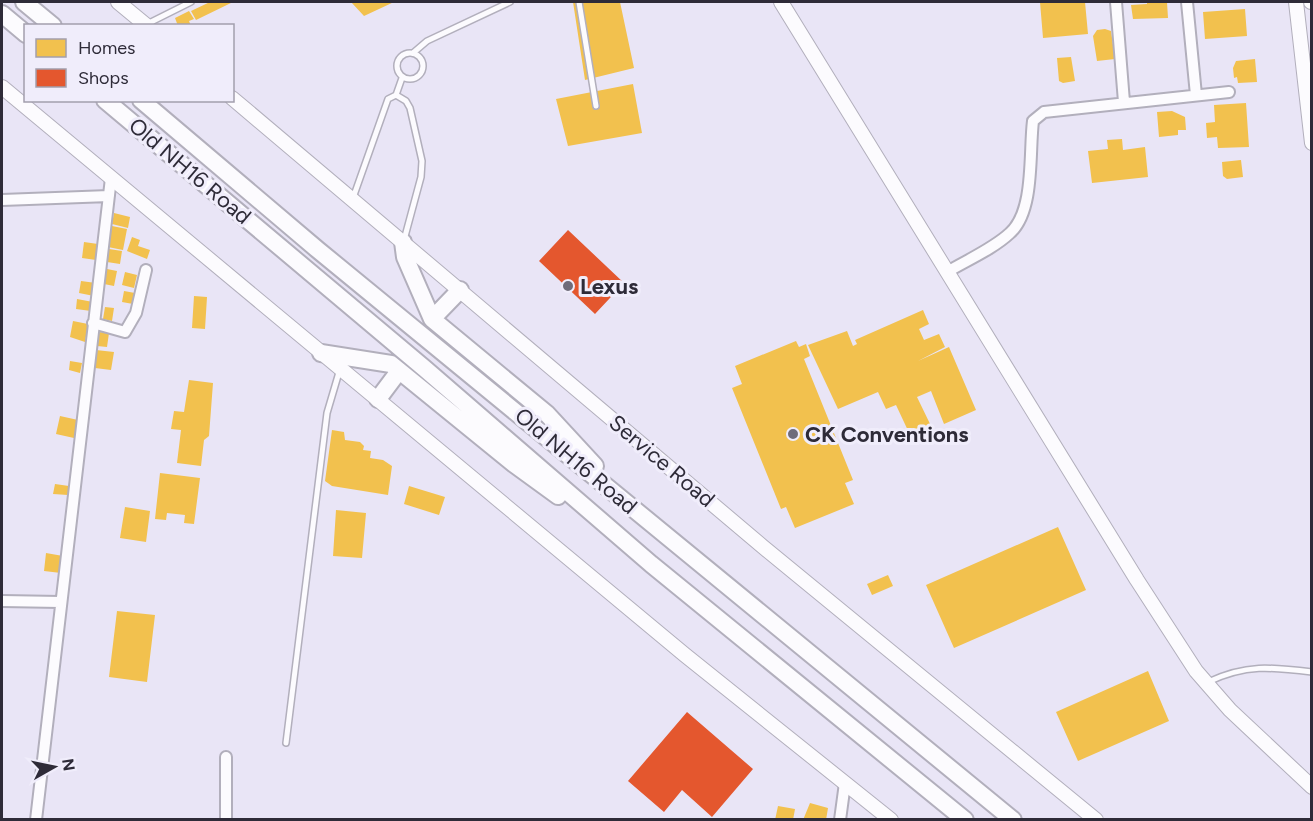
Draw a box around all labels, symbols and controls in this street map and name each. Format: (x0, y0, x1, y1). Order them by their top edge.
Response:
legend (24, 24, 234, 102)
text: Homes (78, 37, 136, 59)
text: Shops (78, 67, 129, 89)
street label: Old NH16 Road (123, 112, 257, 230)
place label: Lexus (580, 273, 638, 300)
marker: Lexus (561, 279, 575, 293)
street label: Old NH16 Road (509, 402, 643, 520)
street label: Service Road (604, 409, 720, 513)
place label: CK Conventions (805, 421, 968, 448)
marker: CK Conventions (786, 427, 800, 441)
north arrow (24, 737, 84, 797)
text: N (58, 757, 79, 772)

